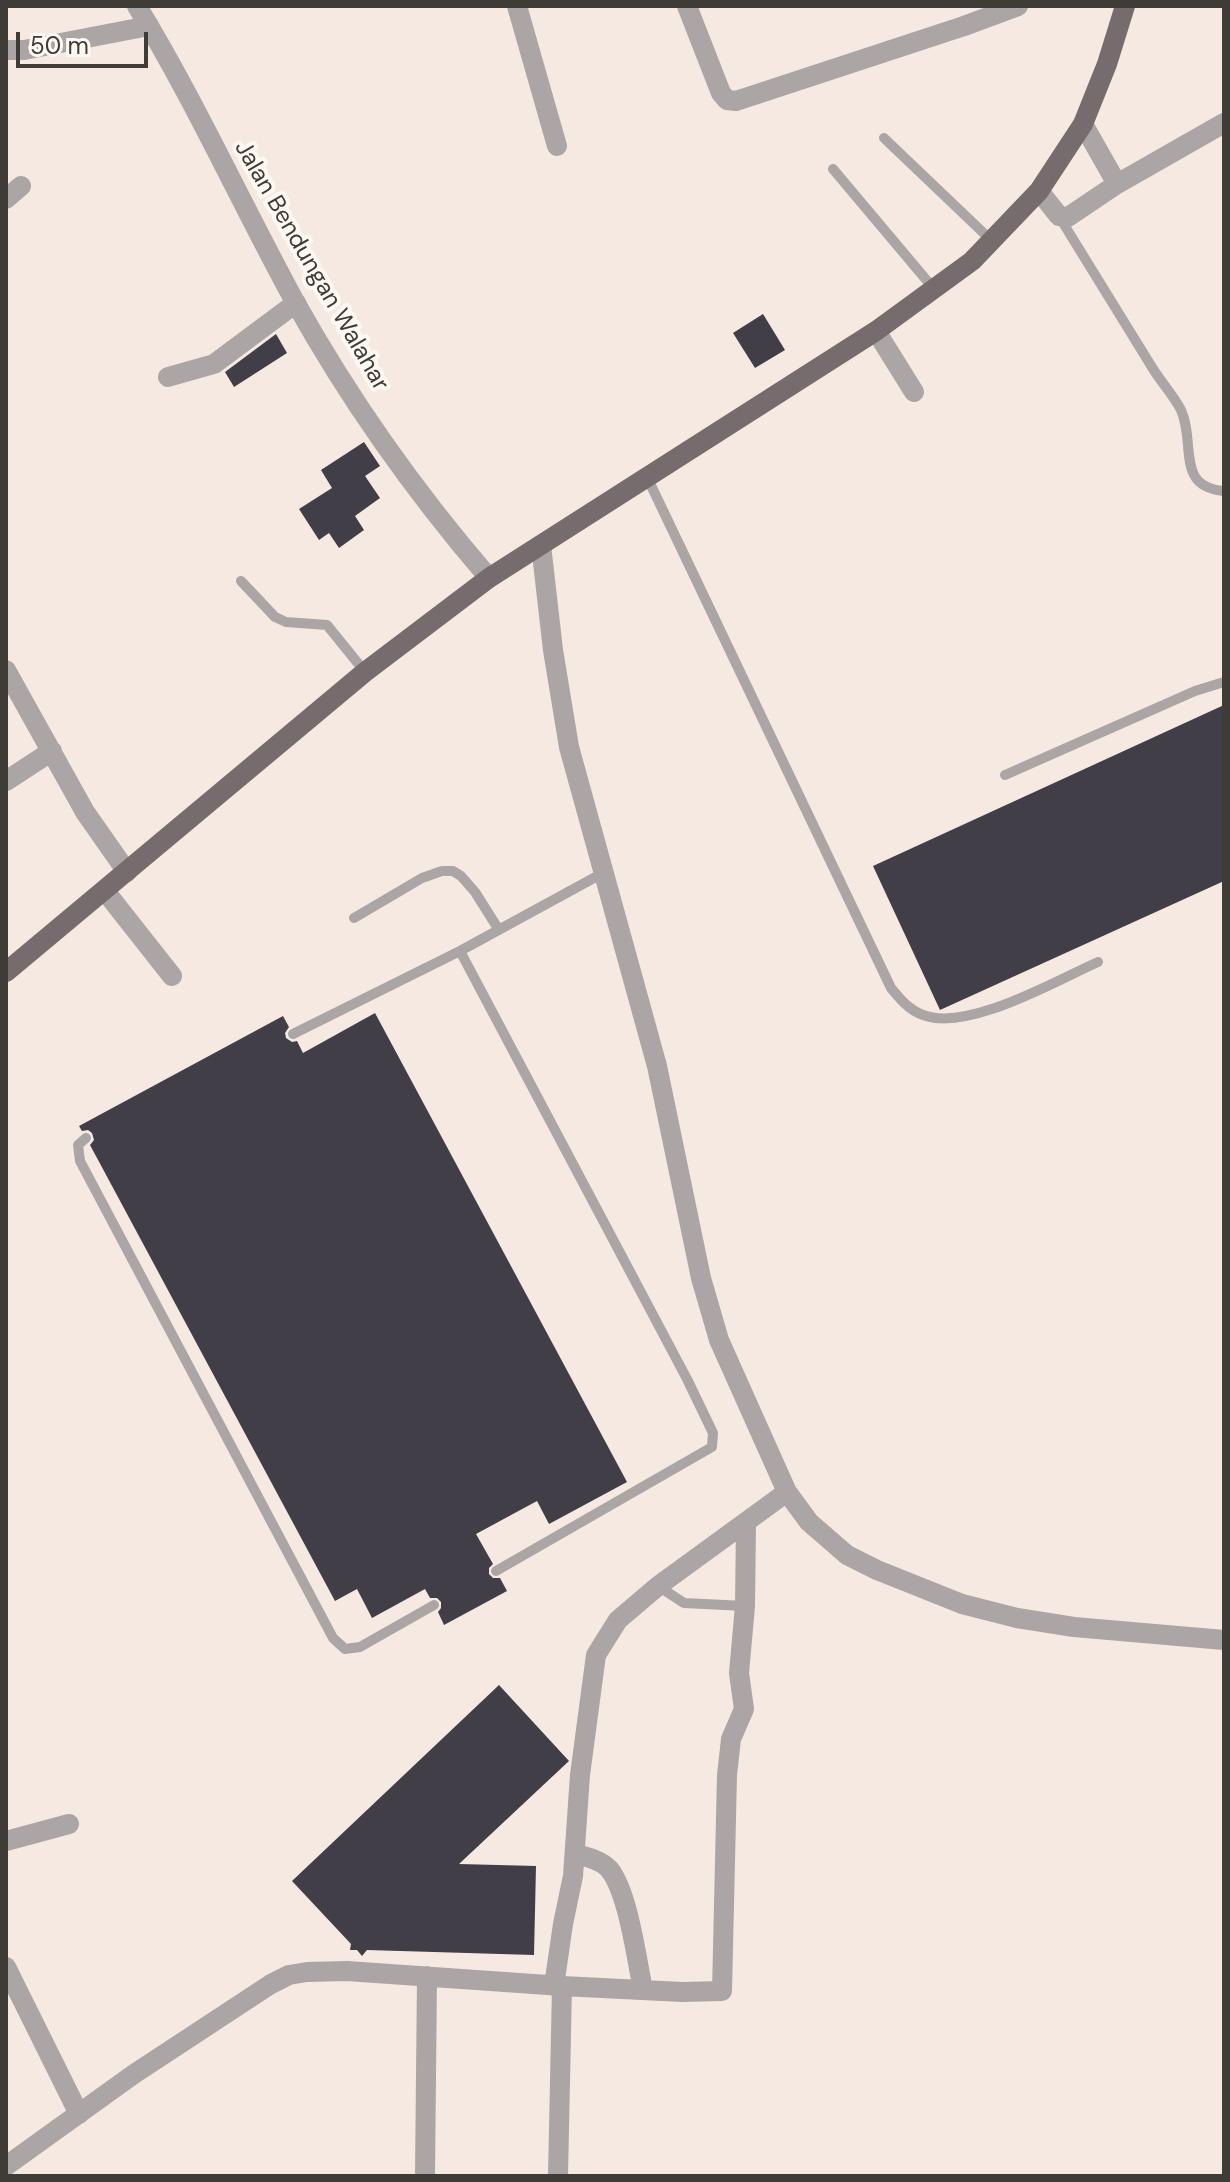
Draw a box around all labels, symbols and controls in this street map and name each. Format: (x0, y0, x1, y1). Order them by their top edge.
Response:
scale bar (20, 16, 152, 66)
text: 50 m (30, 30, 89, 61)
street label: Jalan Bendungan Walahar (228, 136, 394, 396)

